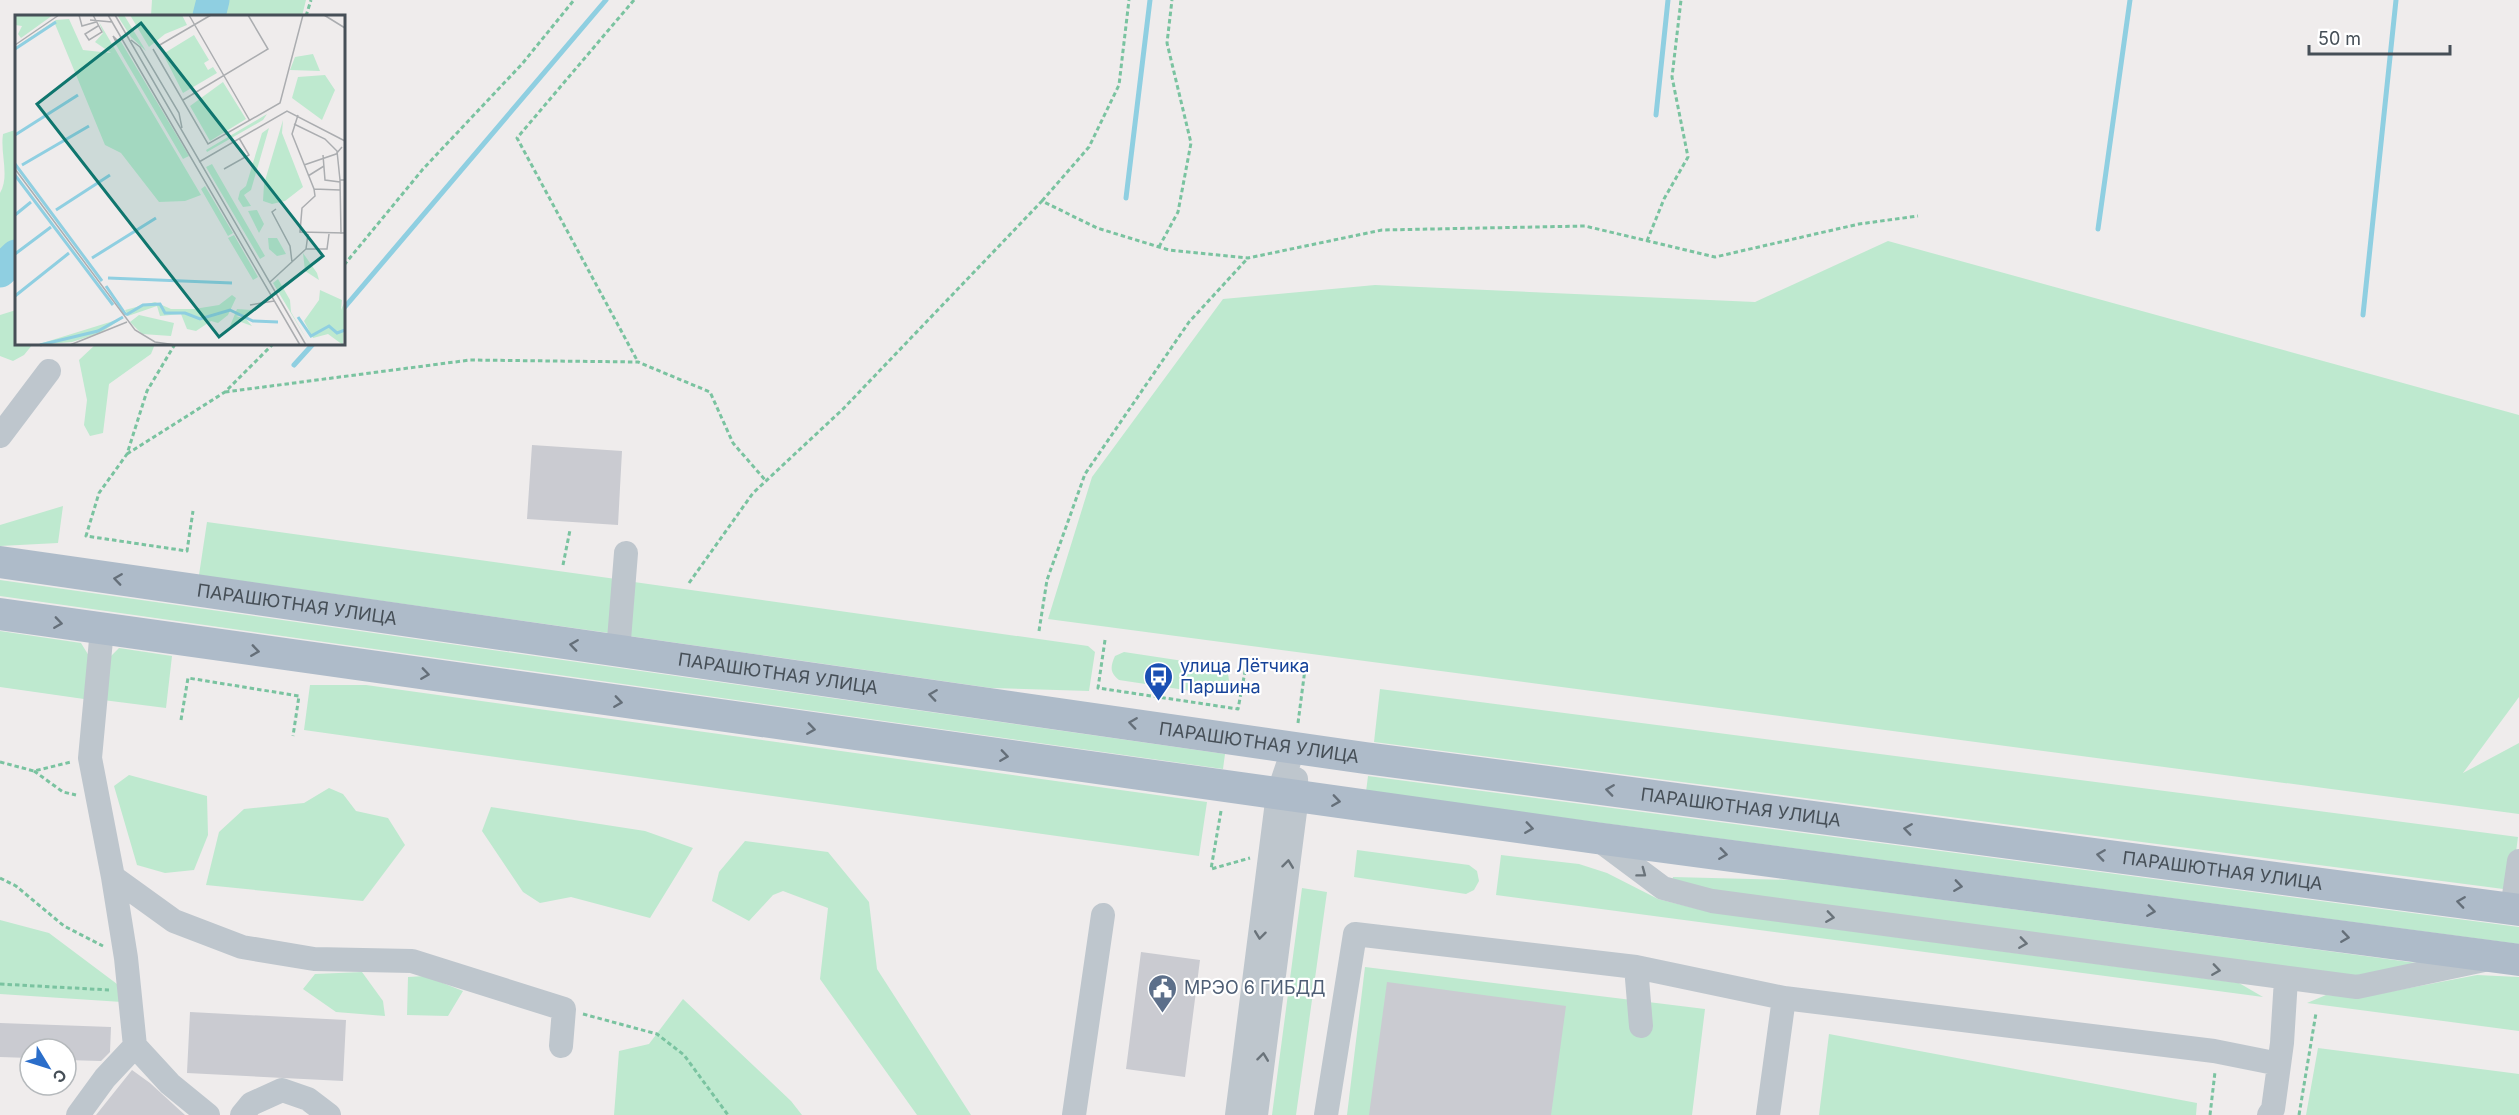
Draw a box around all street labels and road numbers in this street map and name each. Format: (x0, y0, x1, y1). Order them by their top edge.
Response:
street label: ПАРАШЮТНАЯ УЛИЦА (196, 579, 398, 629)
street label: ПАРАШЮТНАЯ УЛИЦА (677, 648, 879, 698)
street label: ПАРАШЮТНАЯ УЛИЦА (1158, 718, 1361, 767)
street label: ПАРАШЮТНАЯ УЛИЦА (1639, 783, 1842, 831)
street label: ПАРАШЮТНАЯ УЛИЦА (2121, 847, 2324, 894)

